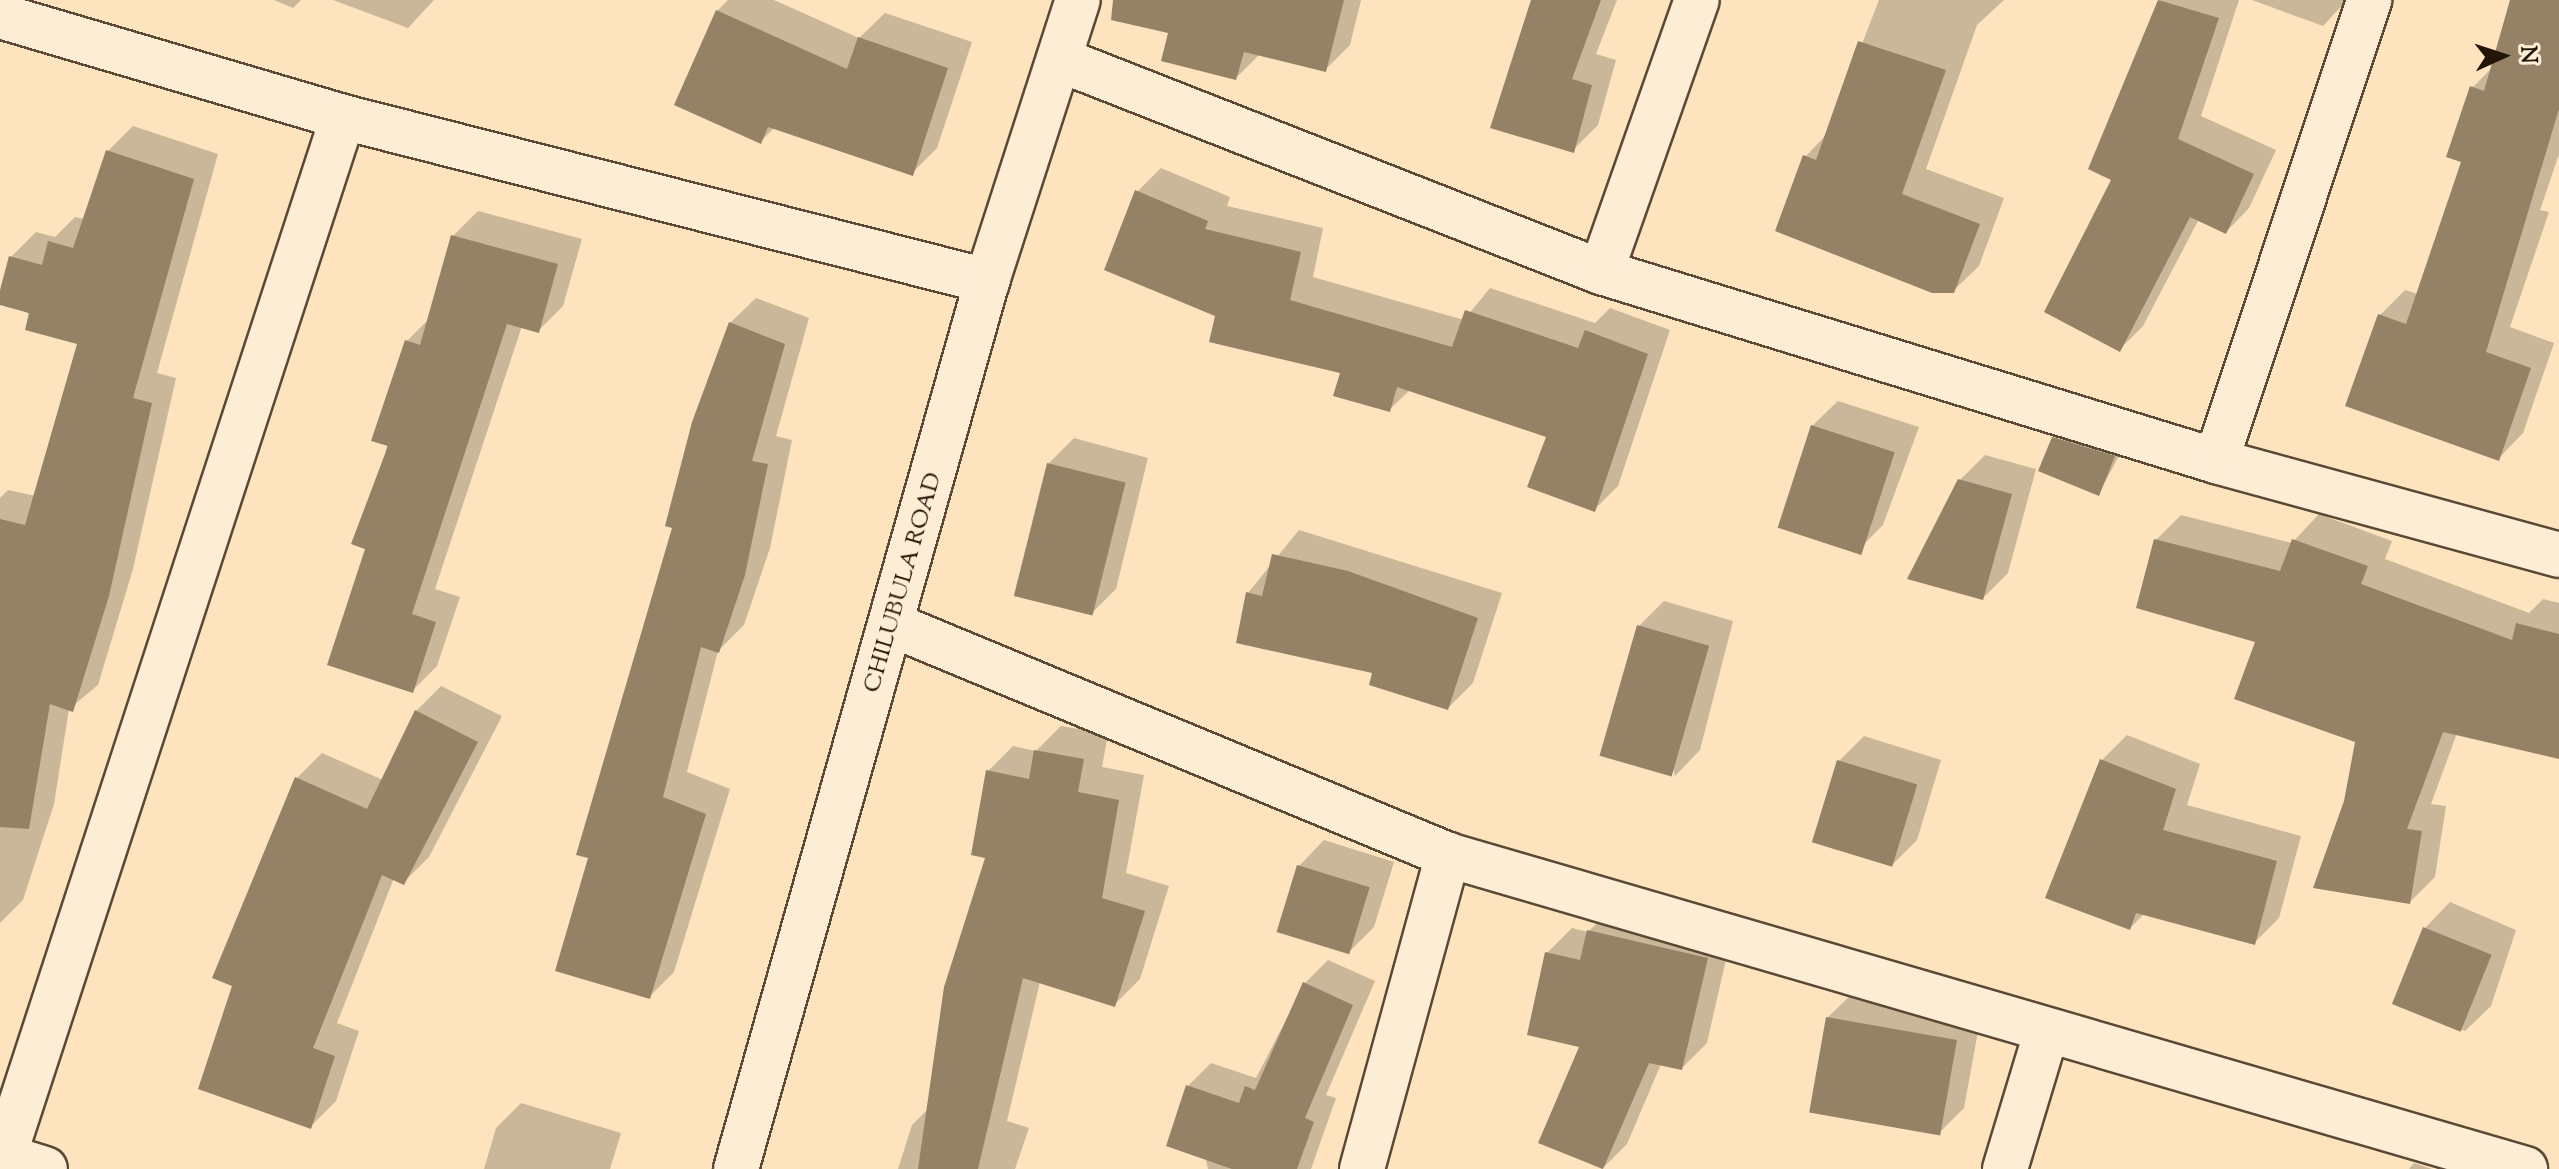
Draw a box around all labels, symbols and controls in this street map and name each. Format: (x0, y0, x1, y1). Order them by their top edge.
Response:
north arrow (2463, 16, 2543, 96)
text: N (2511, 45, 2543, 64)
street label: CHILUBULA ROAD (859, 470, 949, 696)

